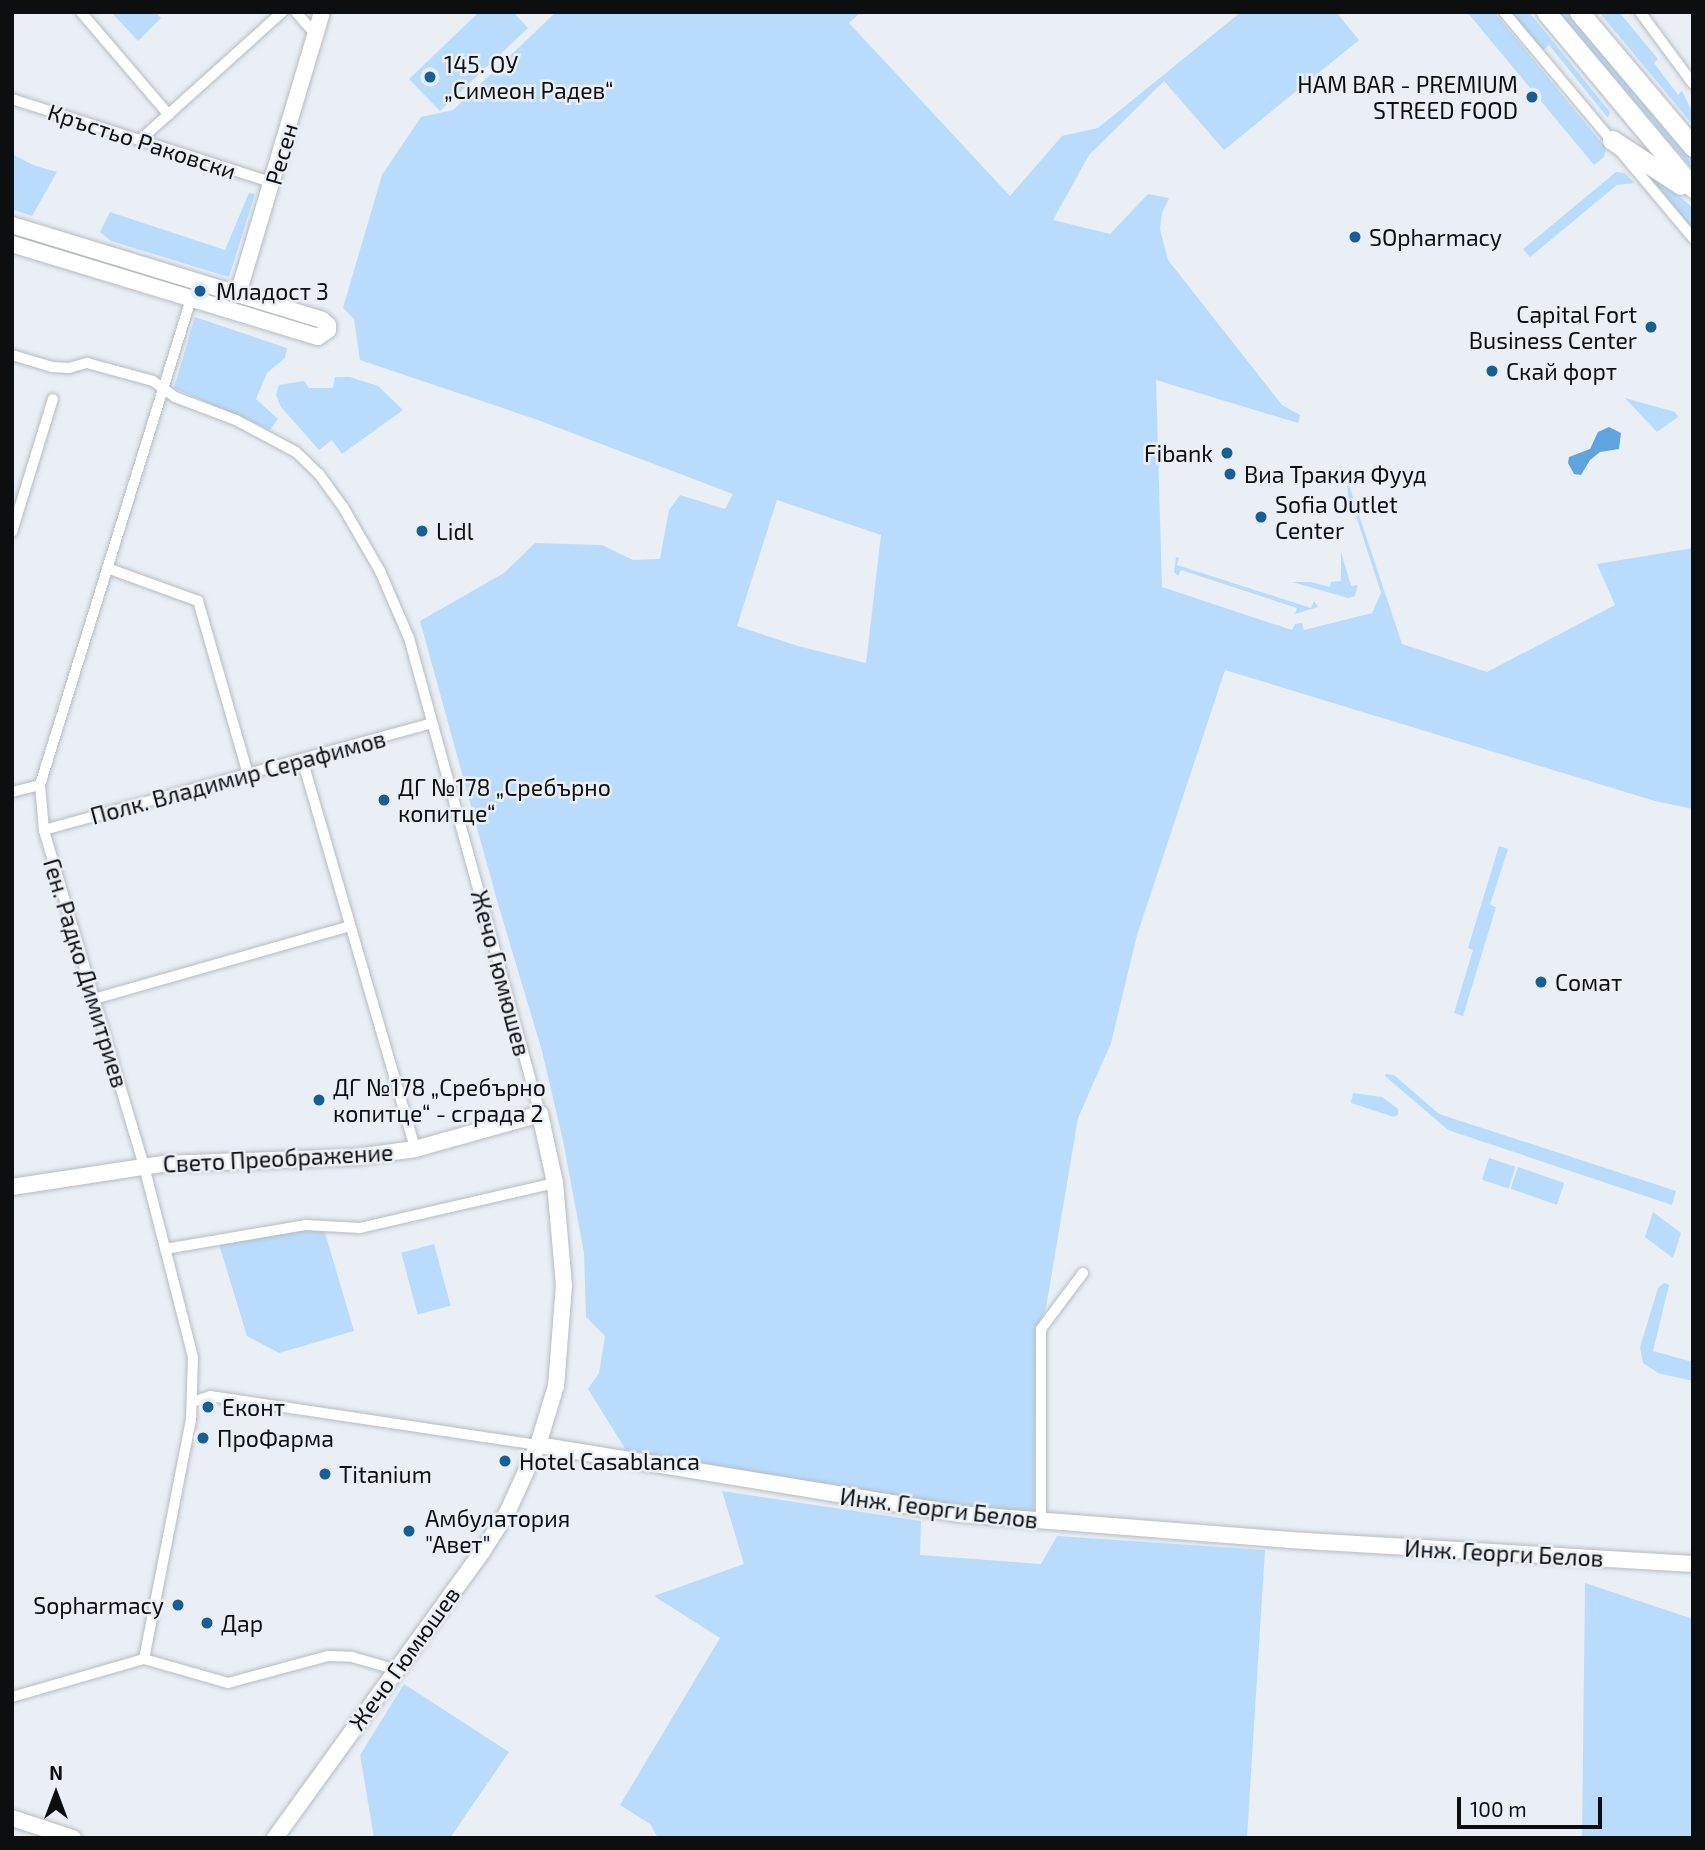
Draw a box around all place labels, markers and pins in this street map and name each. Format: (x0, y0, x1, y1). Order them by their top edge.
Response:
place label: 145. ОУ „Симеон Радев“ (444, 50, 613, 104)
marker: 145. ОУ „Симеон Радев“ (422, 69, 438, 85)
place label: HAM BAR - PREMIUM STREED FOOD (1297, 70, 1518, 124)
marker: HAM BAR - PREMIUM STREED FOOD (1524, 89, 1540, 105)
place label: SOpharmacy (1369, 223, 1502, 251)
marker: SOpharmacy (1347, 229, 1363, 245)
place label: Младост 3 (216, 277, 329, 305)
marker: Младост 3 (190, 281, 210, 301)
place label: Capital Fort Business Center (1469, 300, 1637, 354)
marker: Capital Fort Business Center (1643, 319, 1659, 335)
place label: Скай форт (1506, 357, 1617, 385)
marker: Скай форт (1484, 363, 1500, 379)
place label: Fibank (1144, 439, 1213, 467)
marker: Fibank (1219, 445, 1235, 461)
place label: Виа Тракия Фууд (1244, 460, 1426, 488)
marker: Виа Тракия Фууд (1222, 466, 1238, 482)
place label: Sofia Outlet Center (1275, 490, 1398, 544)
marker: Sofia Outlet Center (1253, 509, 1269, 525)
place label: Lidl (436, 517, 474, 545)
marker: Lidl (414, 523, 430, 539)
place label: ДГ №178 „Сребърно копитце“ (398, 773, 611, 827)
marker: ДГ №178 „Сребърно копитце“ (376, 792, 392, 808)
place label: Сомат (1555, 968, 1622, 996)
marker: Сомат (1533, 974, 1549, 990)
place label: ДГ №178 „Сребърно копитце“ - сграда 2 (333, 1073, 546, 1127)
marker: ДГ №178 „Сребърно копитце“ - сграда 2 (311, 1092, 327, 1108)
place label: Еконт (222, 1393, 285, 1421)
marker: Еконт (200, 1399, 216, 1415)
place label: ПроФарма (217, 1424, 334, 1452)
marker: ПроФарма (195, 1430, 211, 1446)
place label: Hotel Casablanca (519, 1447, 700, 1475)
marker: Hotel Casablanca (497, 1453, 513, 1469)
place label: Titanium (339, 1460, 432, 1488)
marker: Titanium (317, 1466, 333, 1482)
place label: Амбулатория "Авет" (425, 1504, 570, 1558)
marker: Амбулатория "Авет" (399, 1521, 419, 1541)
place label: Sopharmacy (33, 1591, 164, 1619)
marker: Sopharmacy (170, 1597, 186, 1613)
place label: Дар (221, 1609, 263, 1637)
marker: Дар (199, 1615, 215, 1631)

